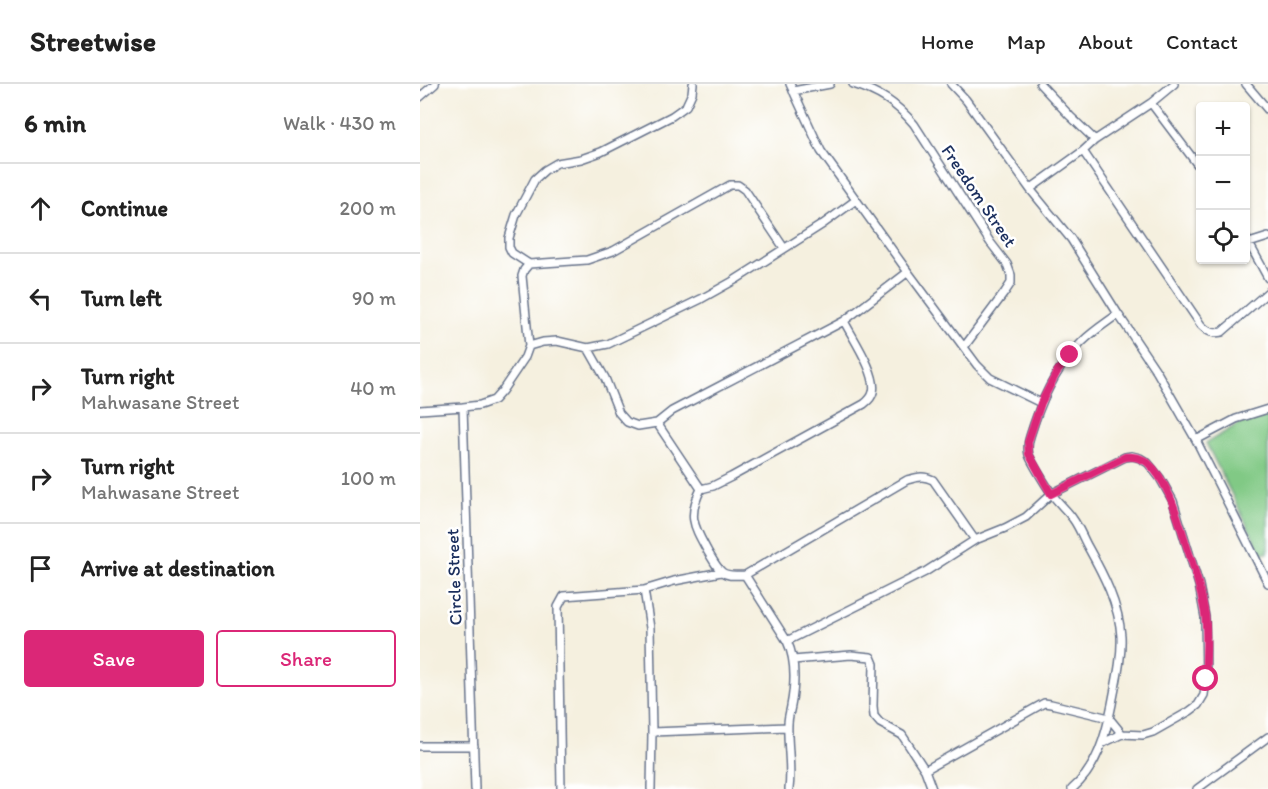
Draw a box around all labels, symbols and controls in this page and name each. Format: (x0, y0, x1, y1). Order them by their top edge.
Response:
text: Streetwise (30, 24, 156, 58)
text: Home (921, 29, 974, 54)
text: Map (1007, 29, 1046, 54)
text: About (1079, 29, 1133, 54)
text: Contact (1166, 29, 1238, 54)
map controls (1196, 102, 1250, 264)
button: + (1196, 102, 1250, 156)
text: 6 min (24, 107, 86, 139)
text: Walk · 430 m (283, 111, 396, 135)
street label: Freedom Street (937, 141, 1021, 252)
button: − (1196, 156, 1250, 210)
icon: ahead (24, 192, 57, 225)
text: Continue (81, 195, 168, 222)
text: 200 m (340, 196, 396, 220)
button: locate (1196, 210, 1250, 264)
icon: left (24, 282, 57, 315)
text: Turn left (81, 285, 162, 312)
text: 90 m (352, 286, 396, 310)
route end (1056, 341, 1082, 367)
text: Turn right (81, 363, 175, 390)
icon: right (24, 372, 57, 405)
text: 40 m (350, 376, 396, 400)
text: Mahwasane Street (81, 390, 239, 414)
text: Turn right (81, 453, 175, 480)
icon: right (24, 462, 57, 495)
text: 100 m (341, 466, 396, 490)
text: Mahwasane Street (81, 480, 239, 504)
street label: Circle Street (441, 528, 467, 626)
icon: arrive (24, 552, 57, 585)
text: Arrive at destination (81, 555, 275, 582)
button: Save (24, 630, 204, 687)
button: Share (216, 630, 396, 687)
route start (1192, 665, 1218, 691)

